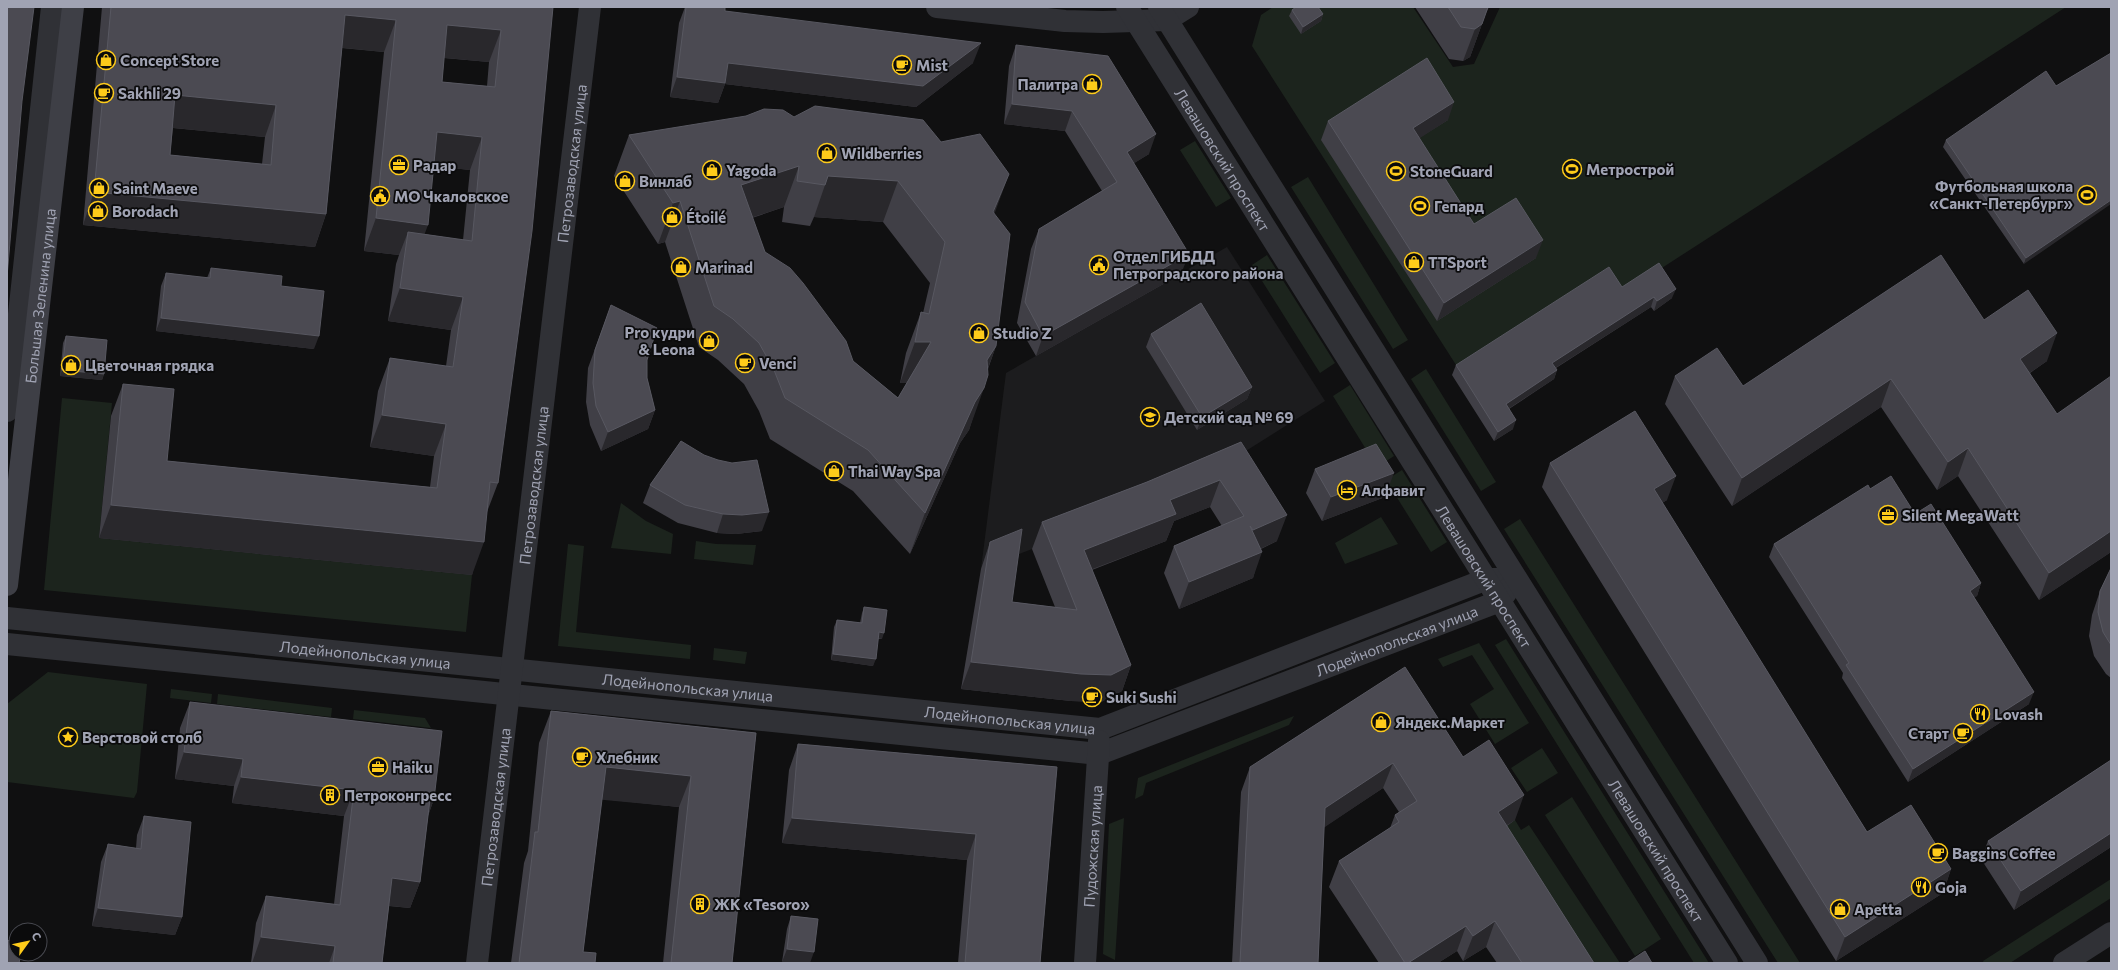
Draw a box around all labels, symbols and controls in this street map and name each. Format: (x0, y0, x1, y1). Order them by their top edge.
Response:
shop icon: Concept Store (95, 49, 117, 71)
place label: Concept Store (120, 51, 219, 69)
cafe icon: Mist (891, 54, 913, 76)
place label: Mist (916, 56, 948, 74)
shop icon: Палитра (1081, 73, 1103, 95)
place label: Палитра (1017, 75, 1078, 93)
cafe icon: Sakhli 29 (93, 82, 115, 104)
street label: Петрозаводская улица (553, 83, 590, 244)
place label: Sakhli 29 (118, 84, 181, 102)
street label: Левашовский проспект (1171, 85, 1274, 234)
shop icon: Wildberries (816, 142, 838, 164)
place label: Wildberries (841, 144, 922, 162)
office icon: Радар (388, 154, 410, 176)
place label: Радар (413, 156, 457, 174)
sports icon: Метрострой (1561, 158, 1583, 180)
shop icon: Yagoda (701, 159, 723, 181)
sports icon: StoneGuard (1385, 160, 1407, 182)
place label: Метрострой (1586, 160, 1674, 178)
place label: Yagoda (726, 161, 776, 179)
place label: StoneGuard (1410, 162, 1493, 180)
shop icon: Винлаб (614, 170, 636, 192)
place label: Винлаб (639, 172, 692, 190)
shop icon: Saint Maeve (88, 177, 110, 199)
place label: Футбольная школа «Санкт-Петербург» (1929, 177, 2073, 212)
place label: Saint Maeve (113, 179, 198, 197)
sports icon: Футбольная школа «Санкт-Петербург» (2076, 184, 2098, 206)
public building icon: МО Чкаловское (369, 185, 391, 207)
place label: МО Чкаловское (394, 187, 509, 205)
sports icon: Гепард (1409, 195, 1431, 217)
place label: Гепард (1434, 197, 1485, 215)
shop icon: Borodach (87, 200, 109, 222)
place label: Borodach (112, 202, 178, 220)
shop icon: Étoilé (661, 206, 683, 228)
street label: Большая Зеленина улица (21, 207, 59, 384)
place label: Étoilé (686, 208, 726, 226)
place label: Отдел ГИБДД Петроградского района (1113, 247, 1283, 282)
shop icon: TTSport (1403, 251, 1425, 273)
place label: TTSport (1428, 253, 1487, 271)
public building icon: Отдел ГИБДД Петроградского района (1088, 254, 1110, 276)
shop icon: Marinad (670, 256, 692, 278)
place label: Marinad (695, 258, 753, 276)
shop icon: Studio Z (968, 322, 990, 344)
place label: Pro кудри & Leona (625, 323, 695, 358)
place label: Studio Z (993, 324, 1052, 342)
shop icon: Pro кудри & Leona (698, 330, 720, 352)
cafe icon: Venci (734, 352, 756, 374)
shop icon: Цветочная грядка (60, 354, 82, 376)
place label: Venci (759, 354, 797, 372)
place label: Цветочная грядка (85, 356, 214, 374)
street label: Петрозаводская улица (515, 405, 552, 566)
school or university icon: Детский сад № 69 (1139, 406, 1161, 428)
place label: Детский сад № 69 (1164, 408, 1293, 426)
shop icon: Thai Way Spa (823, 460, 845, 482)
place label: Thai Way Spa (848, 462, 941, 480)
hotel icon: Алфавит (1336, 479, 1358, 501)
place label: Алфавит (1361, 481, 1425, 499)
street label: Левашовский проспект (1433, 501, 1536, 651)
office icon: Silent MegaWatt (1877, 504, 1899, 526)
place label: Silent MegaWatt (1902, 506, 2019, 524)
street label: Лодейнопольская улица (1313, 601, 1480, 680)
street label: Лодейнопольская улица (279, 637, 452, 672)
street label: Лодейнопольская улица (601, 669, 774, 705)
cafe icon: Suki Sushi (1081, 686, 1103, 708)
place label: Suki Sushi (1106, 688, 1177, 706)
street label: Лодейнопольская улица (923, 702, 1096, 737)
restaurant icon: Lovash (1969, 703, 1991, 725)
place label: Lovash (1994, 705, 2043, 723)
shop icon: Яндекс.Маркет (1370, 711, 1392, 733)
place label: Яндекс.Маркет (1395, 713, 1505, 731)
cafe icon: Старт (1952, 722, 1974, 744)
place label: Старт (1908, 724, 1949, 742)
place icon: Верстовой столб (57, 726, 79, 748)
street label: Петрозаводская улица (477, 727, 514, 887)
place label: Верстовой столб (82, 728, 202, 746)
cafe icon: Хлебник (571, 746, 593, 768)
place label: Хлебник (596, 748, 659, 766)
office icon: Haiku (367, 756, 389, 778)
place label: Haiku (392, 758, 433, 776)
street label: Левашовский проспект (1605, 776, 1708, 925)
building icon: Петроконгресс (319, 784, 341, 806)
street label: Пудожская улица (1080, 785, 1105, 908)
place label: Петроконгресс (344, 786, 452, 804)
cafe icon: Baggins Coffee (1927, 842, 1949, 864)
place label: Baggins Coffee (1952, 844, 2056, 862)
restaurant icon: Goja (1910, 876, 1932, 898)
place label: Goja (1935, 878, 1967, 896)
building icon: ЖК «Tesoro» (689, 893, 711, 915)
place label: ЖК «Tesoro» (714, 895, 810, 913)
shop icon: Apetta (1829, 898, 1851, 920)
place label: Apetta (1854, 900, 1902, 918)
north arrow (8, 922, 48, 962)
text: С (29, 930, 45, 943)

